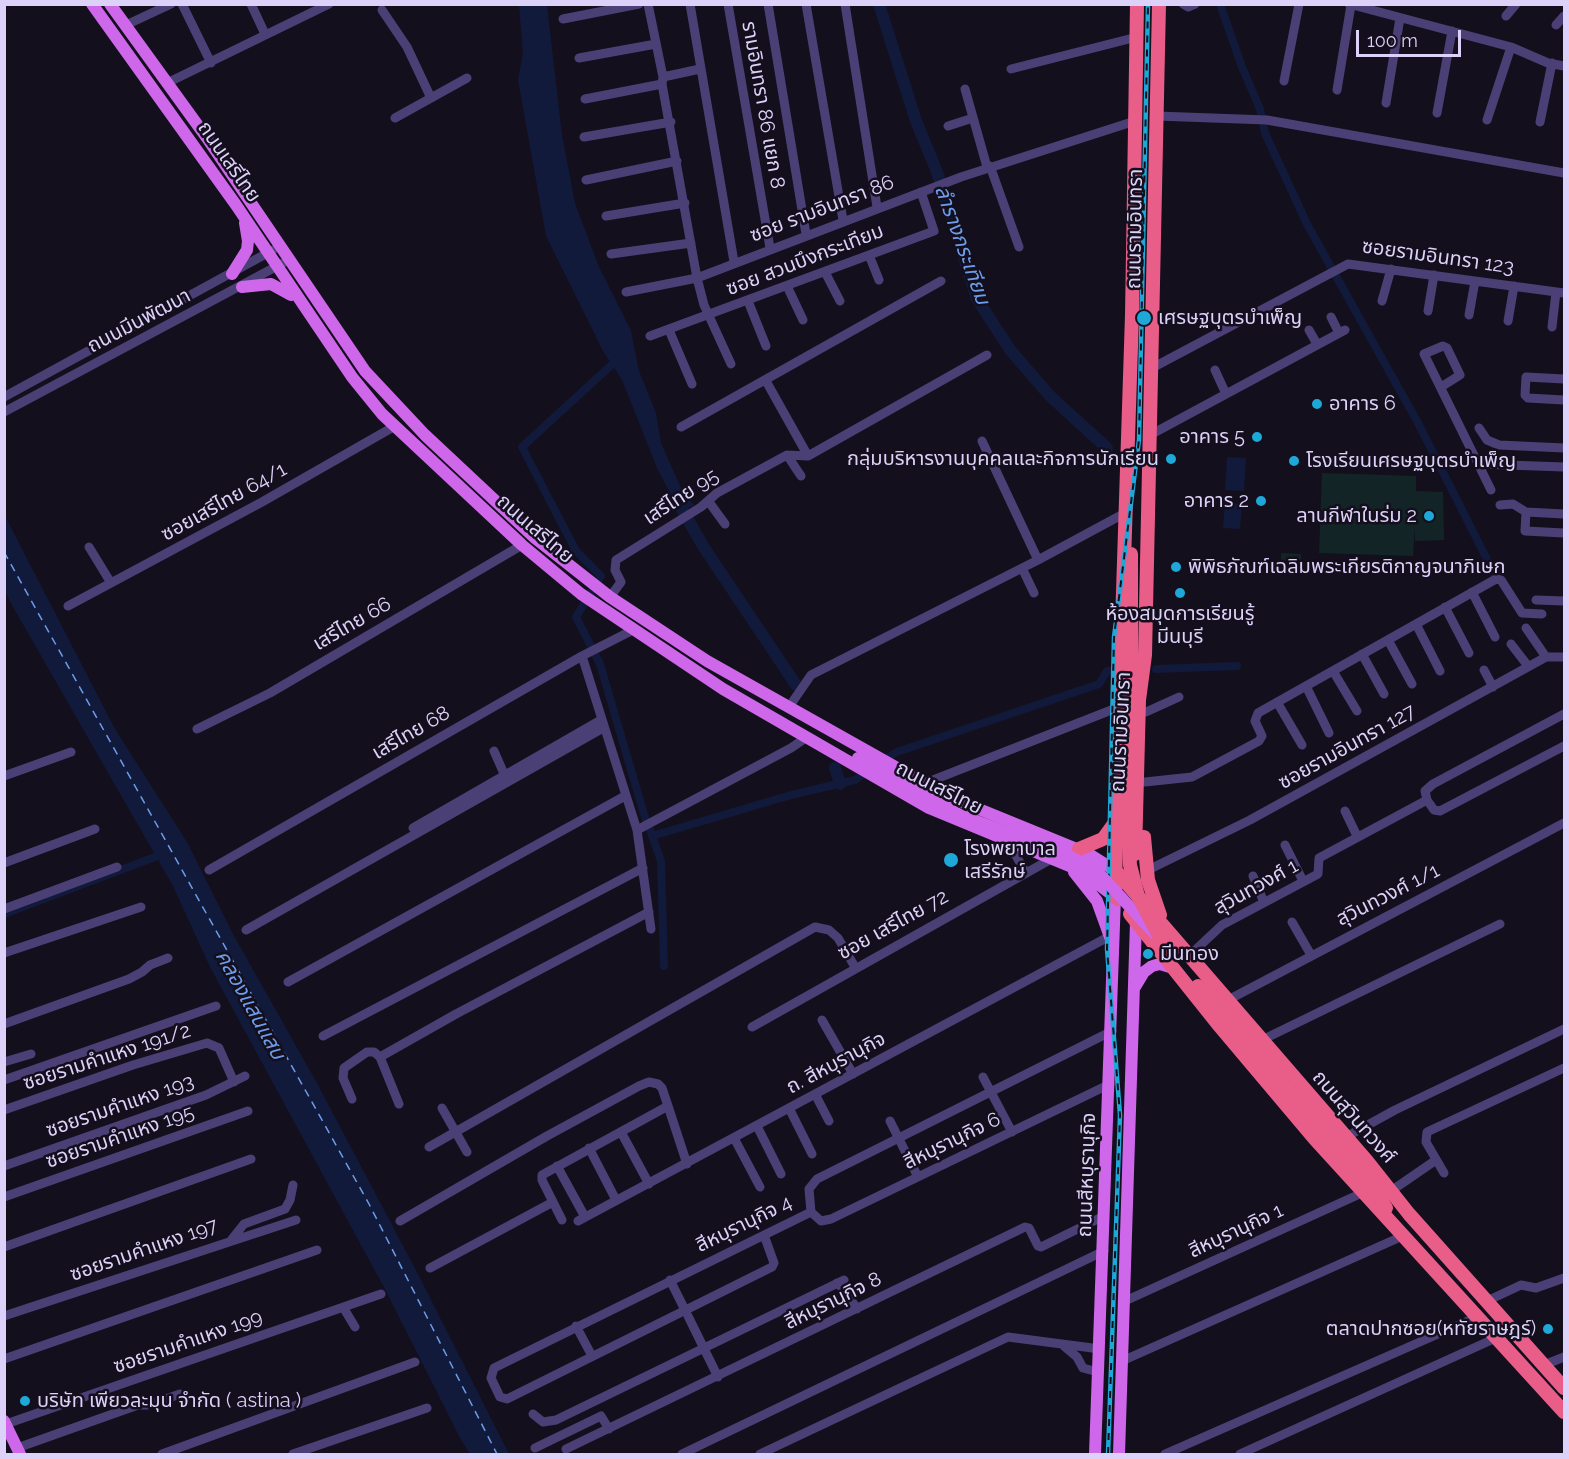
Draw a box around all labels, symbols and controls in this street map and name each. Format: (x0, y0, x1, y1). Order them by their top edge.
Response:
scale bar (1359, 18, 1464, 56)
street label: รามอินทรา 86 แยก 8 (736, 19, 790, 191)
text: 100 m (1367, 30, 1418, 51)
street label: ถนนเสรีไทย (192, 117, 266, 207)
street label: ถนนรามอินทรา (1122, 169, 1148, 289)
street label: ซอย รามอินทรา 86 (746, 170, 898, 248)
water label: ลำรางกระเทียม (929, 182, 995, 308)
street label: ซอย สวนบึงกระเทียม (723, 219, 887, 301)
street label: ซอยรามอินทรา 123 (1360, 234, 1516, 280)
street label: ถนนมีนพัฒนา (83, 284, 195, 358)
place label: เศรษฐบุตรบำเพ็ญ (1158, 306, 1302, 330)
marker: เศรษฐบุตรบำเพ็ญ (1135, 309, 1153, 327)
place label: อาคาร 6 (1329, 392, 1396, 416)
marker: อาคาร 6 (1310, 397, 1324, 411)
place label: อาคาร 5 (1179, 425, 1245, 449)
marker: อาคาร 5 (1250, 430, 1264, 444)
place label: กลุ่มบริหารงานบุคคลและกิจการนักเรียน (847, 447, 1159, 471)
place label: โรงเรียนเศรษฐบุตรบำเพ็ญ (1306, 449, 1516, 473)
marker: กลุ่มบริหารงานบุคคลและกิจการนักเรียน (1164, 452, 1178, 466)
marker: โรงเรียนเศรษฐบุตรบำเพ็ญ (1287, 454, 1301, 468)
street label: ซอยเสรีไทย 64/1 (157, 458, 291, 546)
street label: เสรีไทย 95 (639, 464, 723, 530)
street label: ถนนเสรีไทย (492, 489, 578, 569)
place label: อาคาร 2 (1184, 489, 1249, 513)
marker: อาคาร 2 (1254, 494, 1268, 508)
place label: ลานกีฬาในร่ม 2 (1296, 504, 1417, 528)
marker: ลานกีฬาในร่ม 2 (1422, 509, 1436, 523)
place label: พิพิธภัณฑ์เฉลิมพระเกียรติกาญจนาภิเษก (1188, 555, 1505, 579)
marker: พิพิธภัณฑ์เฉลิมพระเกียรติกาญจนาภิเษก (1169, 560, 1183, 574)
marker: ห้องสมุดการเรียนรู้ มีนบุรี (1173, 586, 1187, 600)
street label: เสรีไทย 66 (309, 592, 395, 656)
place label: ห้องสมุดการเรียนรู้ มีนบุรี (1105, 602, 1255, 649)
street label: ถนนรามอินทรา (1106, 671, 1136, 793)
street label: ซอยรามอินทรา 127 (1274, 699, 1420, 795)
street label: เสรีไทย 68 (368, 701, 454, 765)
street label: ถนนเสรีไทย (892, 756, 986, 820)
place label: โรงพยาบาล เสรีรักษ์ (964, 837, 1056, 884)
marker: โรงพยาบาล เสรีรักษ์ (942, 851, 960, 869)
street label: สุวินทวงศ์ 1 (1210, 854, 1302, 920)
street label: สุวินทวงศ์ 1/1 (1332, 859, 1444, 931)
street label: ซอย เสรีไทย 72 (833, 885, 953, 965)
place label: มีนทอง (1160, 942, 1219, 966)
water label: คลองแสนแสบ (210, 946, 290, 1064)
marker: มีนทอง (1141, 947, 1155, 961)
street label: ซอยรามคำแหง 191/2 (20, 1019, 194, 1095)
street label: ถ. สีหบุรานุกิจ (782, 1027, 890, 1099)
street label: ถนนสุวินทวงศ์ (1307, 1066, 1401, 1168)
street label: ซอยรามคำแหง 193 (43, 1069, 197, 1143)
street label: ซอยรามคำแหง 195 (43, 1100, 197, 1174)
street label: สีหบุรานุกิจ 6 (899, 1107, 1005, 1175)
street label: ถนนสีหบุรานุกิจ (1073, 1112, 1101, 1238)
street label: สีหบุรานุกิจ 4 (692, 1190, 796, 1258)
street label: สีหบุรานุกิจ 1 (1185, 1199, 1287, 1263)
street label: ซอยรามคำแหง 197 (67, 1213, 221, 1287)
street label: สีหบุรานุกิจ 8 (781, 1267, 885, 1335)
street label: ซอยรามคำแหง 199 (110, 1305, 266, 1379)
place label: ตลาดปากซอย(หทัยราษฎร์) (1326, 1317, 1536, 1341)
marker: ตลาดปากซอย(หทัยราษฎร์) (1541, 1322, 1555, 1336)
place label: บริษัท เพียวละมุน จำกัด ( astina ) (37, 1389, 301, 1413)
marker: บริษัท เพียวละมุน จำกัด ( astina ) (18, 1394, 32, 1408)

